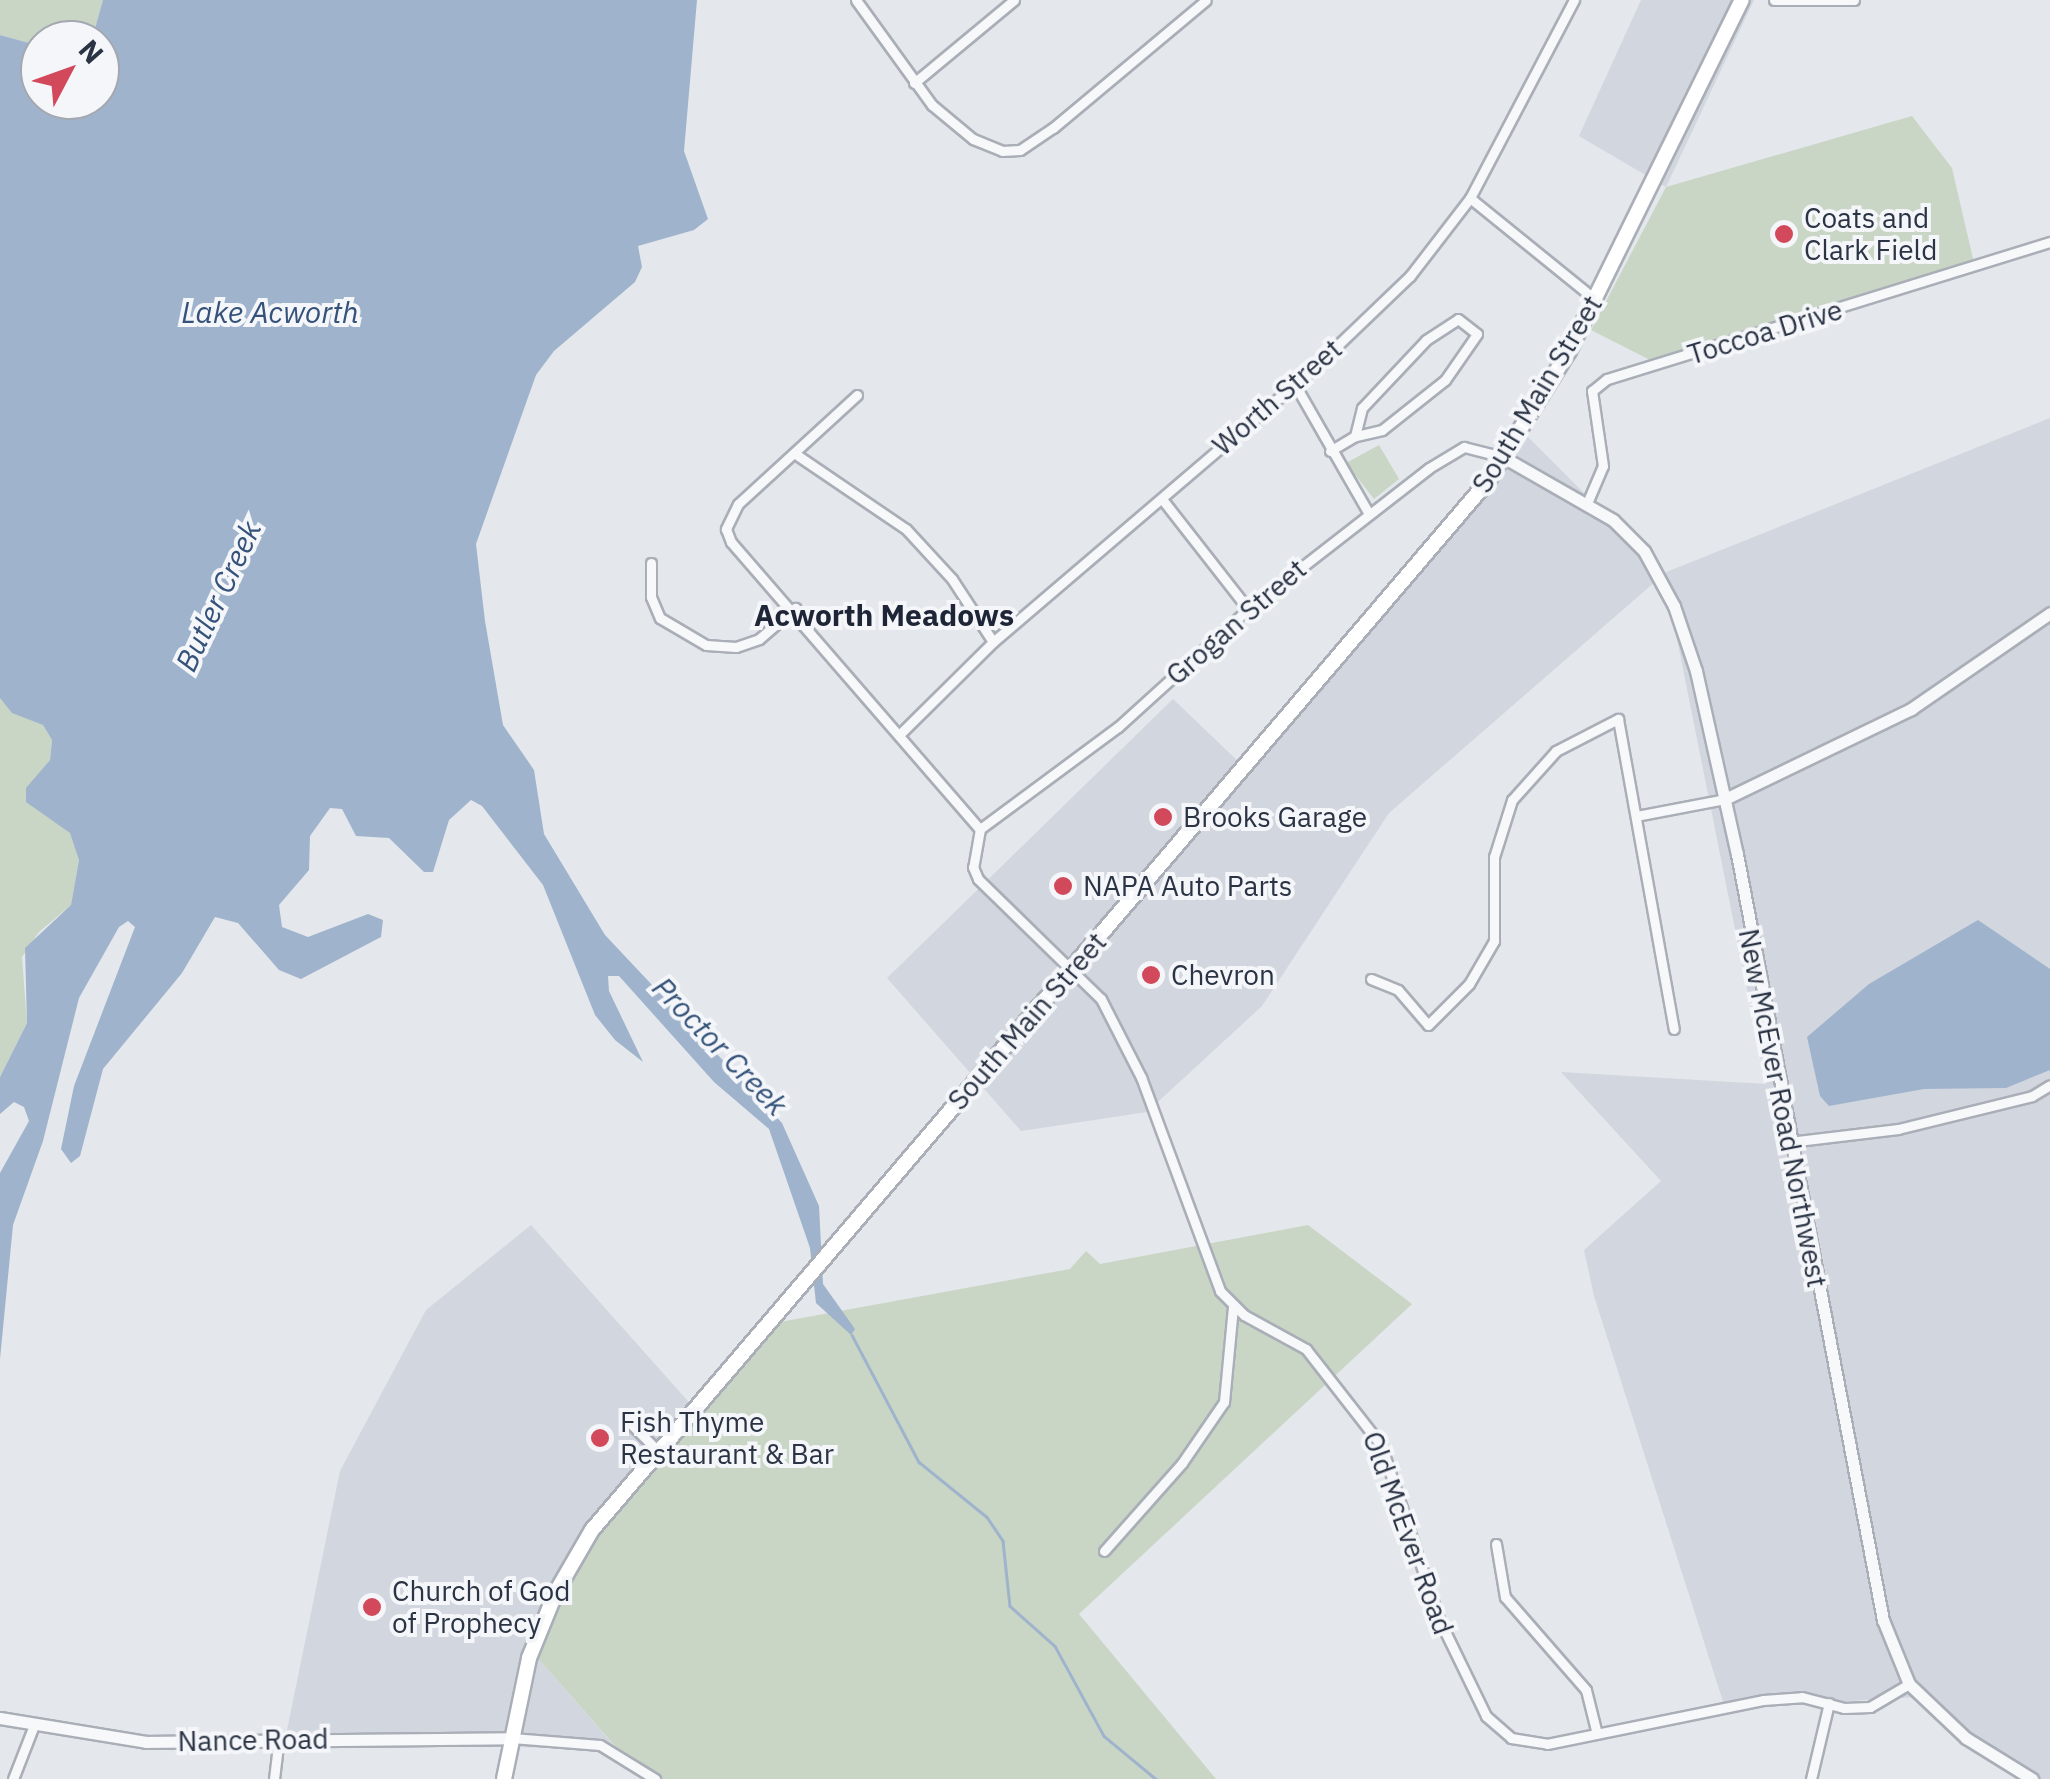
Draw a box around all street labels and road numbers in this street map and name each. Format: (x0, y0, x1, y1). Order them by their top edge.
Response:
street label: South Main Street (1465, 289, 1609, 499)
street label: Toccoa Drive (1684, 293, 1846, 371)
street label: Worth Street (1206, 332, 1348, 462)
street label: Grogan Street (1159, 552, 1313, 692)
street label: South Main Street (941, 925, 1113, 1117)
street label: New McEver Road Northwest (1732, 926, 1834, 1290)
street label: Old McEver Road (1356, 1427, 1460, 1639)
street label: Nance Road (177, 1722, 329, 1758)

